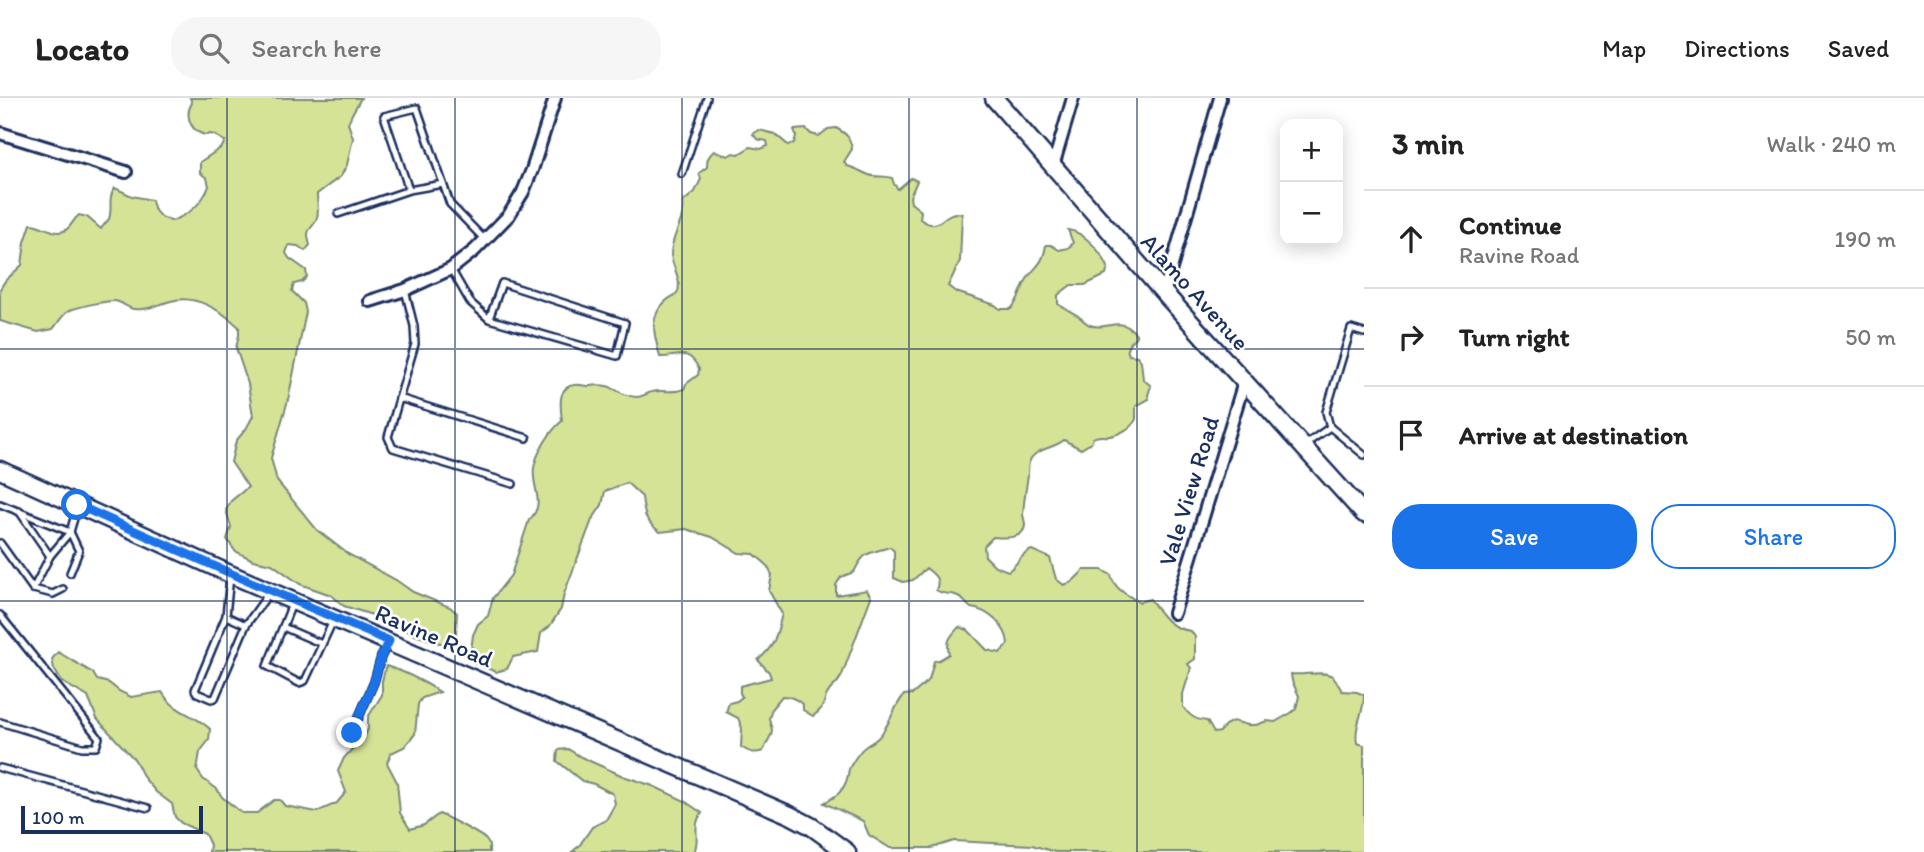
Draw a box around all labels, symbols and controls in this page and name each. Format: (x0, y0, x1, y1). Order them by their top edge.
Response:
search box (171, 17, 661, 80)
text: Locato (35, 29, 129, 68)
icon: search (195, 29, 233, 67)
text: Search here (251, 32, 382, 64)
text: Map (1602, 34, 1646, 63)
text: Directions (1684, 34, 1790, 63)
text: Saved (1828, 34, 1889, 63)
map controls (1280, 119, 1343, 245)
button: + (1280, 119, 1343, 182)
text: 3 min (1392, 125, 1464, 162)
text: Walk · 240 m (1766, 130, 1896, 158)
button: − (1280, 182, 1343, 245)
text: Continue (1459, 209, 1562, 241)
icon: ahead (1392, 220, 1430, 258)
text: 190 m (1835, 225, 1896, 253)
street label: Alamo Avenue (1135, 227, 1256, 356)
text: Ravine Road (1459, 241, 1579, 269)
icon: right (1392, 318, 1430, 356)
text: Turn right (1459, 321, 1570, 353)
text: 50 m (1845, 323, 1896, 351)
street label: Vale View Road (1152, 412, 1225, 569)
icon: arrive (1392, 416, 1430, 454)
text: Arrive at destination (1459, 419, 1688, 451)
route start (61, 489, 92, 520)
button: Save (1392, 504, 1637, 569)
button: Share (1651, 504, 1896, 569)
street label: Ravine Road (371, 598, 498, 673)
route end (336, 717, 367, 748)
scale bar (21, 803, 203, 835)
text: 100 m (32, 806, 84, 829)

